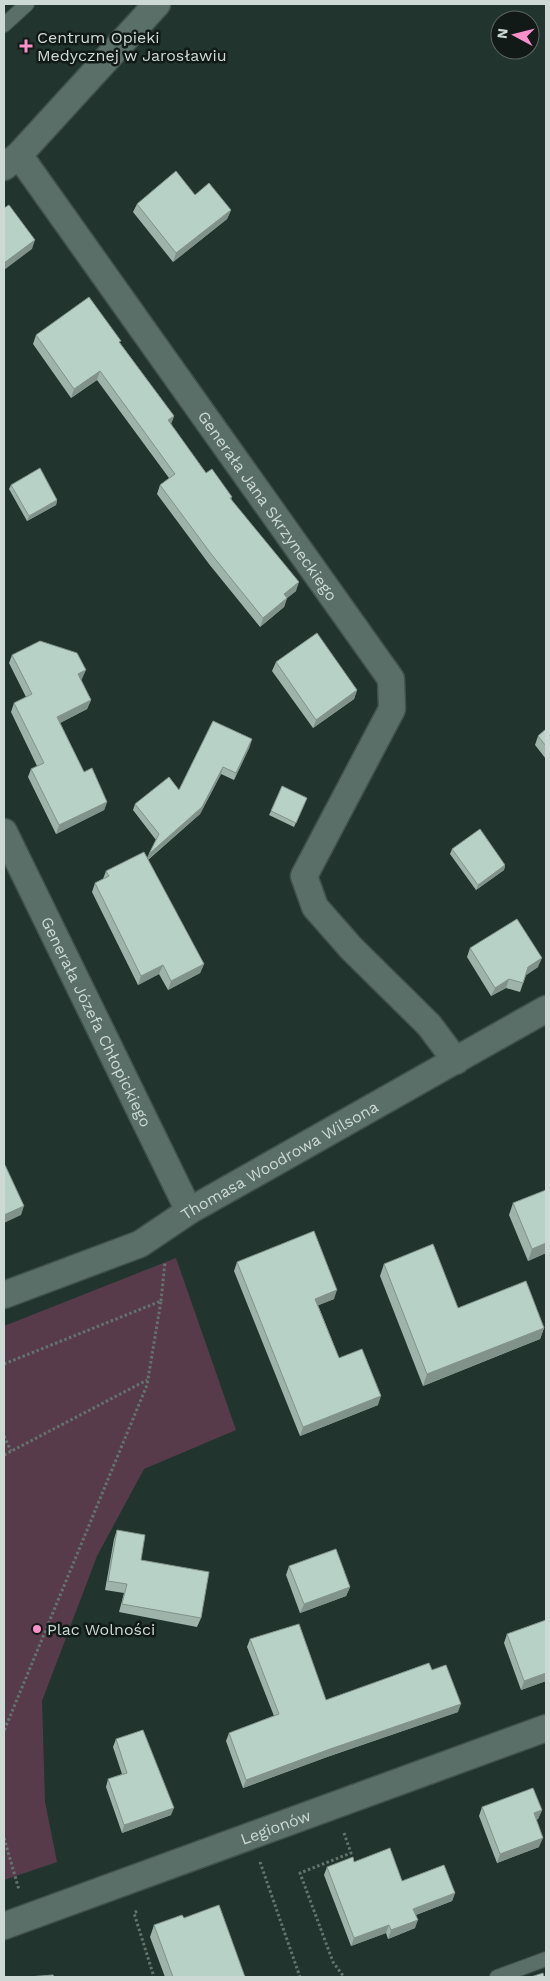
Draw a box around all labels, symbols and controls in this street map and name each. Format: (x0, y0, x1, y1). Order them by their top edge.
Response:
north arrow (490, 10, 540, 60)
text: N (494, 27, 511, 40)
place label: Centrum Opieki Medycznej w Jarosławiu (37, 28, 227, 65)
marker: Centrum Opieki Medycznej w Jarosławiu (19, 39, 33, 53)
street label: Generała Jana Skrzyneckiego (194, 407, 342, 604)
street label: Generała Józefa Chłopickiego (37, 913, 156, 1130)
street label: Thomasa Woodrowa Wilsona (177, 1097, 381, 1223)
place label: Plac Wolności (47, 1620, 155, 1639)
marker: Plac Wolności (31, 1623, 43, 1635)
street label: Legionów (238, 1805, 313, 1848)

